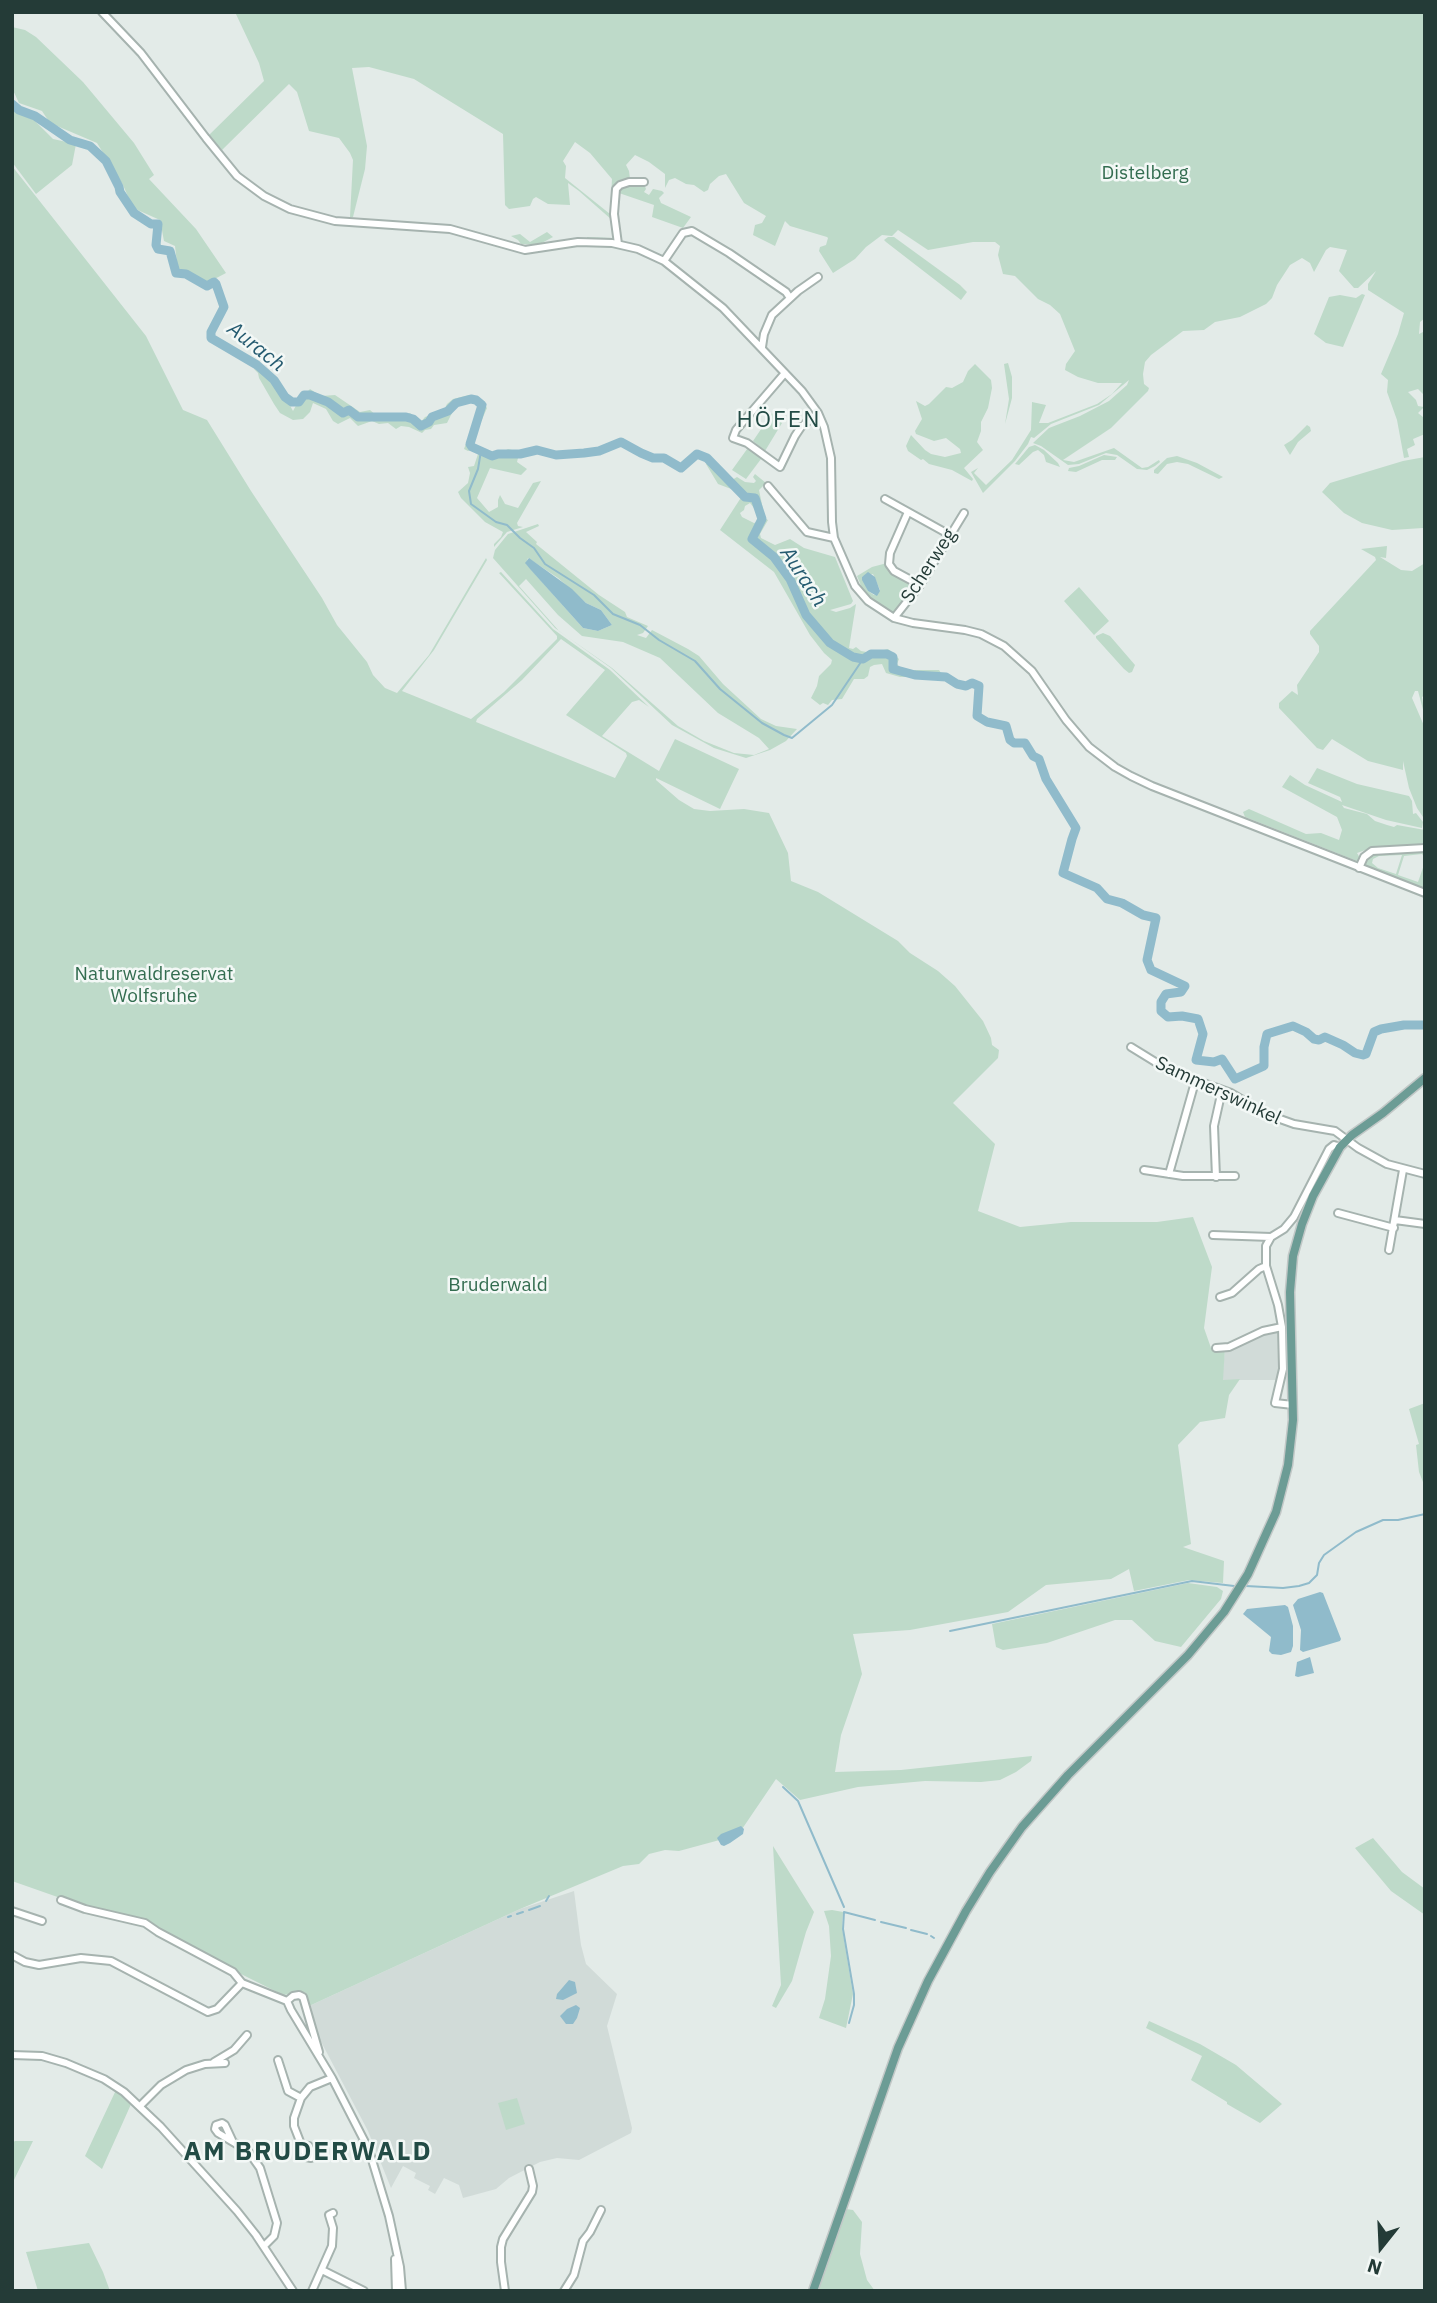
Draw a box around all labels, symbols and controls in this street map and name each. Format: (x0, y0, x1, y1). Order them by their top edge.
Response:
park label: Distelberg (1102, 163, 1188, 185)
water label: Aurach (222, 317, 290, 377)
district label: HÖFEN (737, 406, 821, 434)
street label: Scherweg (897, 525, 961, 607)
water label: Aurach (774, 542, 832, 612)
park label: Naturwaldreservat Wolfsruhe (74, 964, 234, 1008)
street label: Sammerswinkel (1151, 1052, 1285, 1130)
park label: Bruderwald (448, 1275, 548, 1297)
district label: AM BRUDERWALD (185, 2136, 431, 2168)
north arrow (1346, 2212, 1416, 2282)
text: N (1364, 2253, 1385, 2281)

